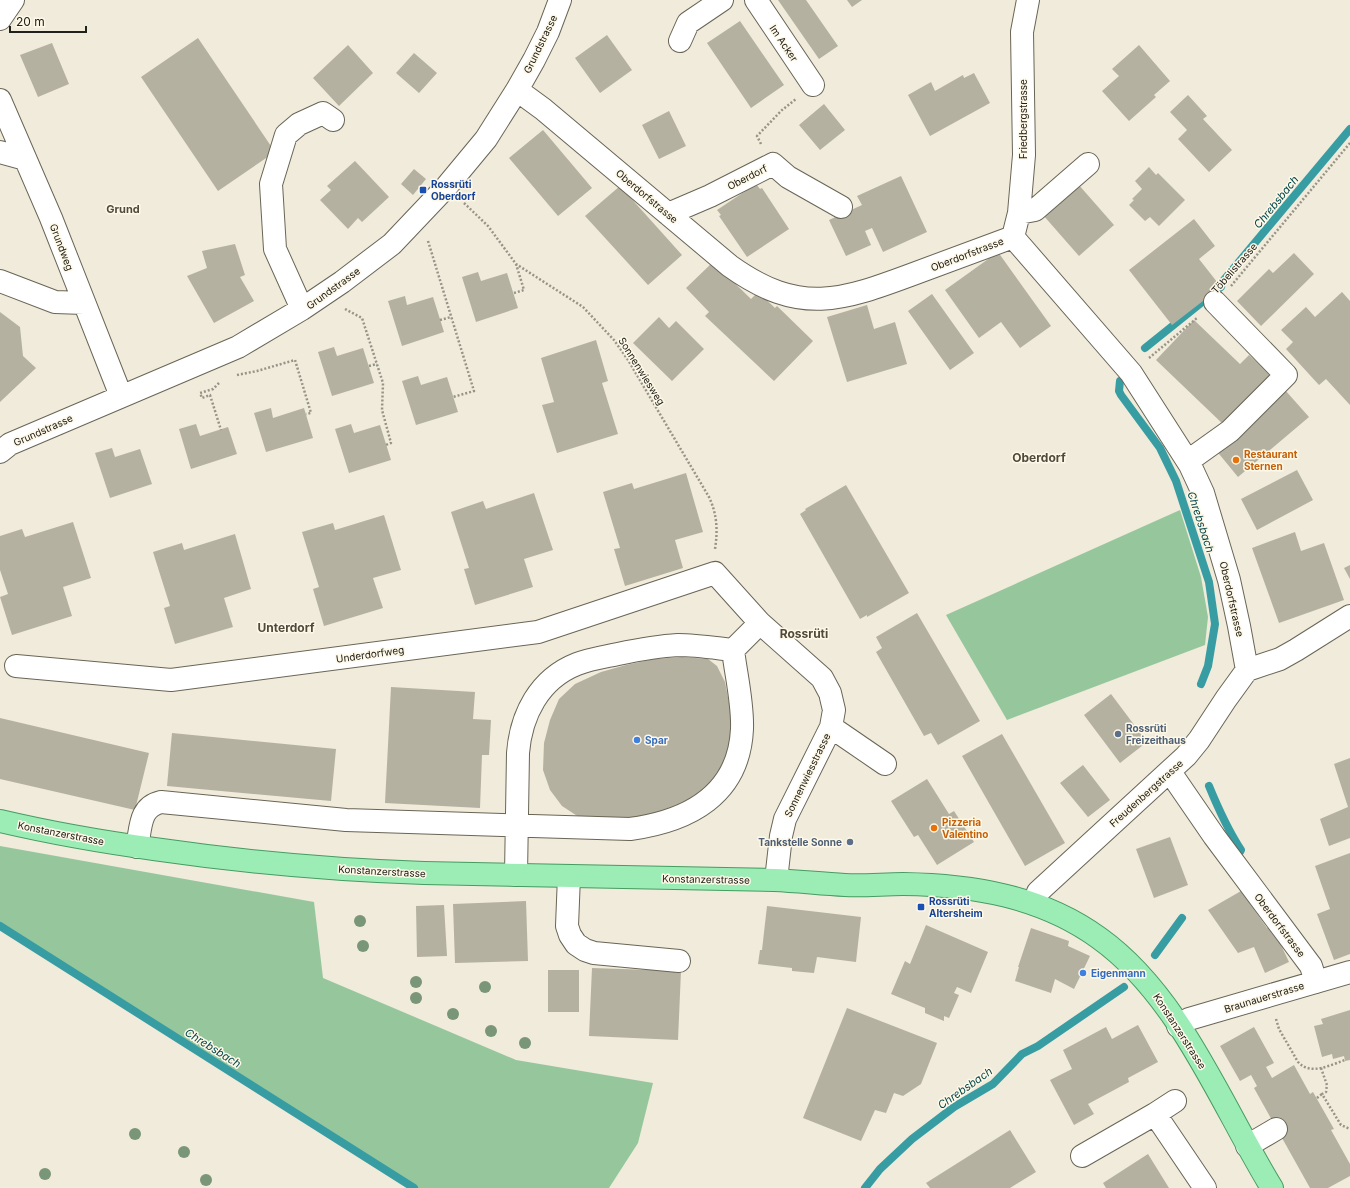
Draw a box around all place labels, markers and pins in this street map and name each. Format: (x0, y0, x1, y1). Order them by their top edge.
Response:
place label: Rossrüti Oberdorf (431, 178, 475, 202)
marker: Rossrüti Oberdorf (418, 185, 428, 195)
place label: Restaurant Sternen (1244, 448, 1298, 472)
marker: Restaurant Sternen (1231, 455, 1241, 465)
place label: Rossrüti Freizeithaus (1126, 722, 1186, 746)
marker: Rossrüti Freizeithaus (1113, 729, 1123, 739)
place label: Spar (645, 734, 668, 746)
marker: Spar (632, 735, 642, 745)
place label: Pizzeria Valentino (942, 816, 988, 840)
marker: Pizzeria Valentino (929, 823, 939, 833)
place label: Tankstelle Sonne (758, 836, 842, 848)
marker: Tankstelle Sonne (845, 837, 855, 847)
place label: Rossrüti Altersheim (929, 895, 983, 919)
marker: Rossrüti Altersheim (916, 902, 926, 912)
place label: Eigenmann (1091, 967, 1146, 980)
marker: Eigenmann (1078, 968, 1088, 978)

